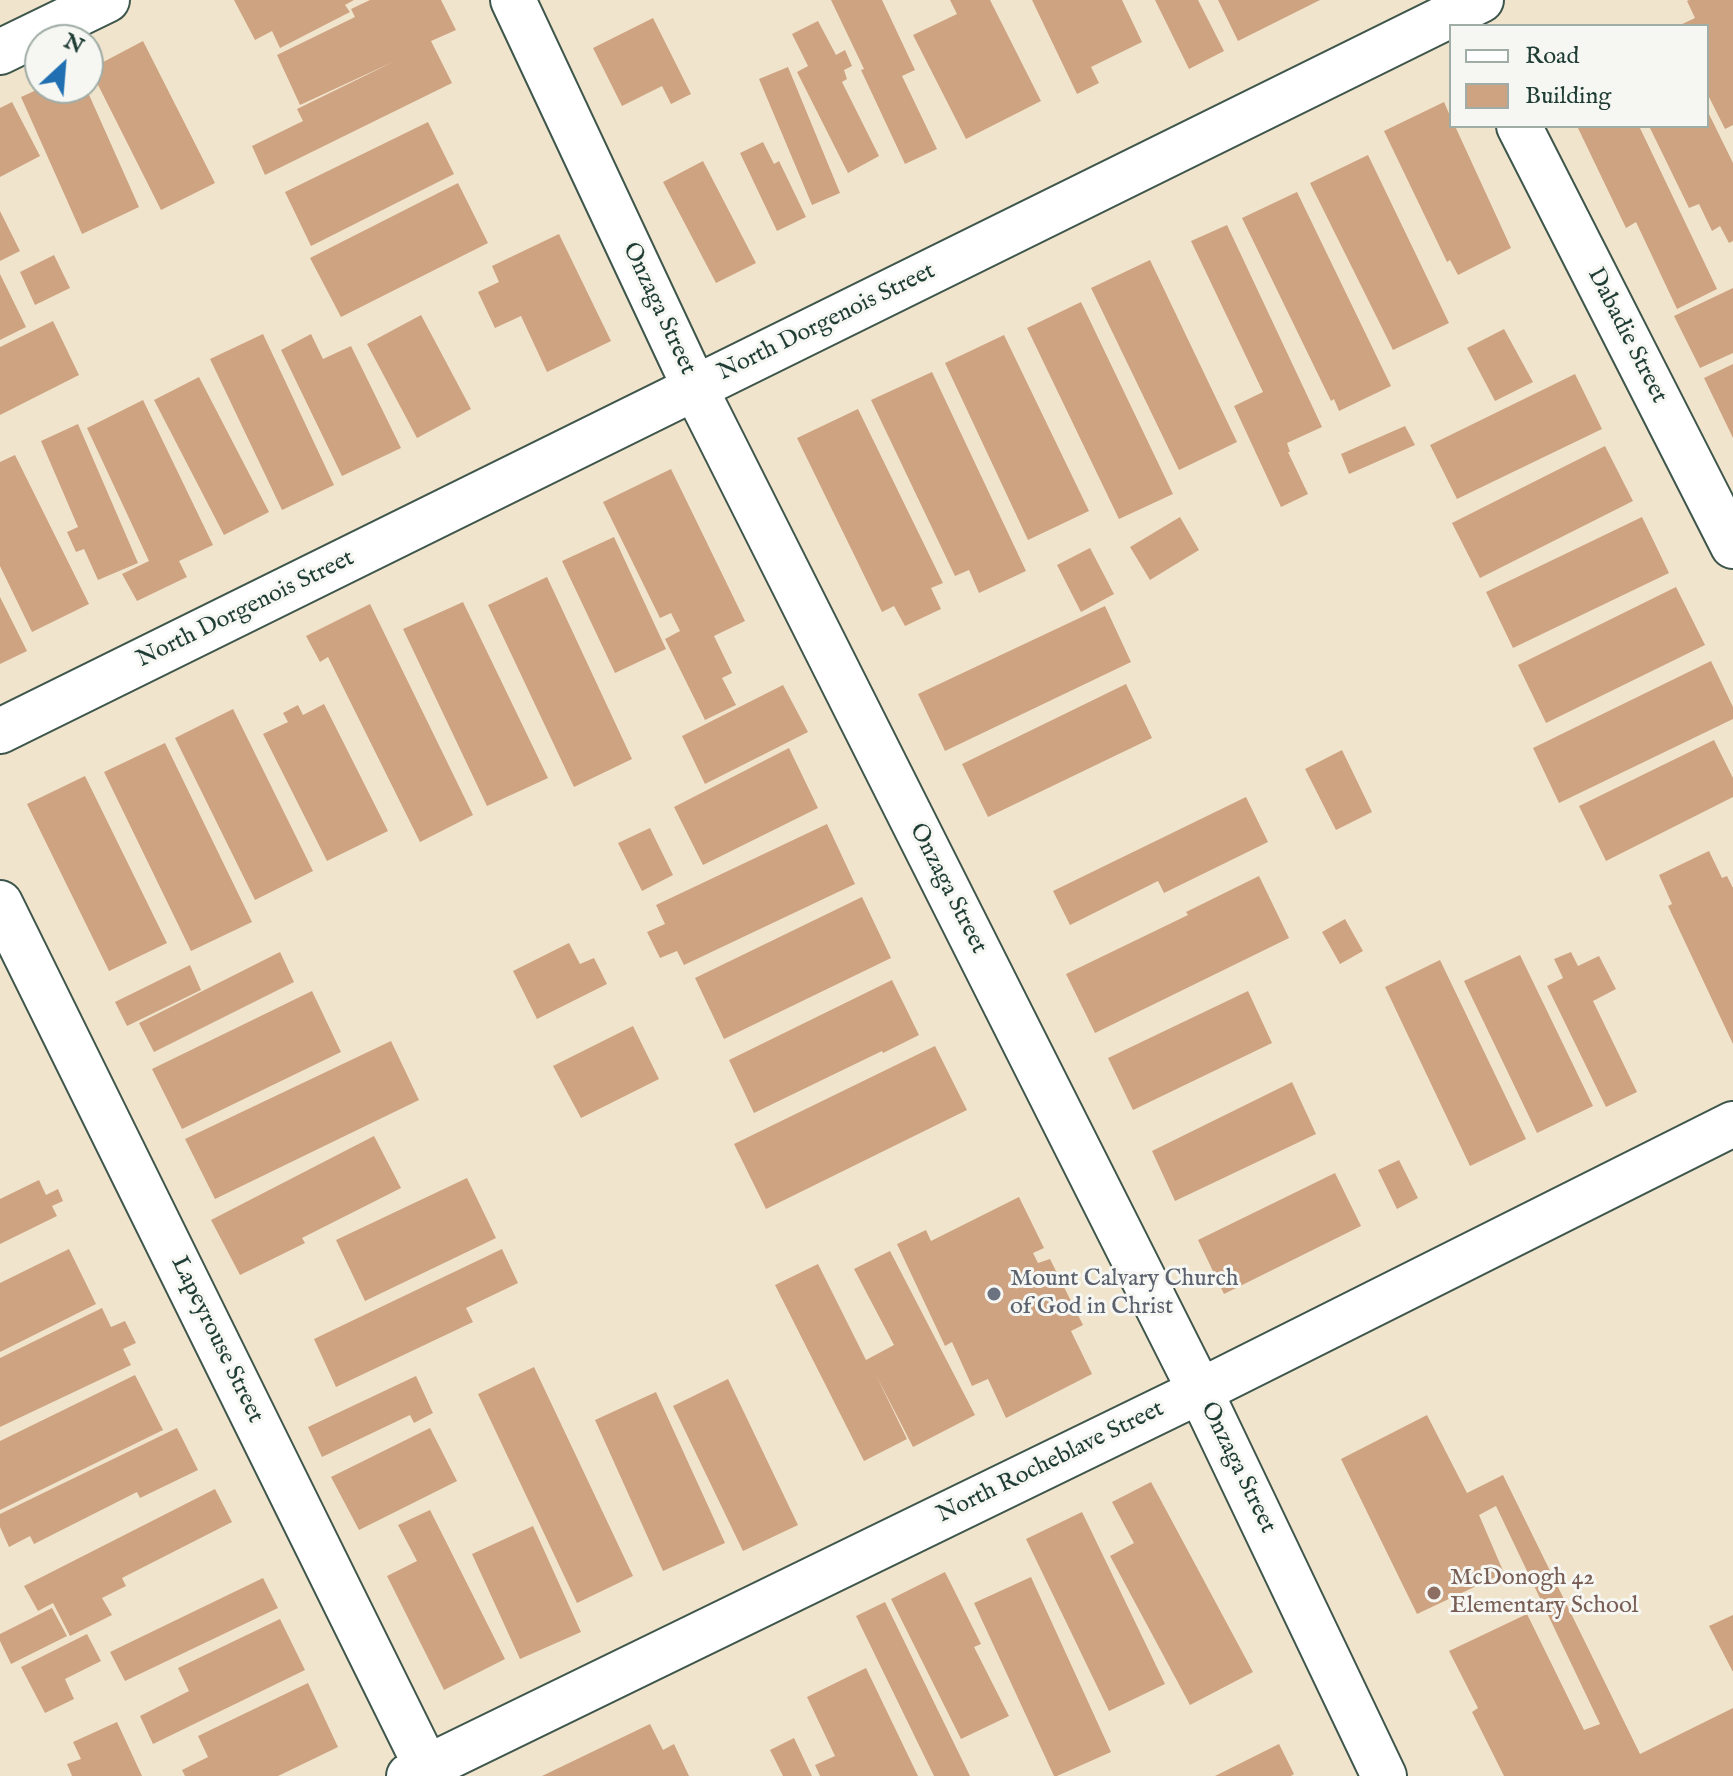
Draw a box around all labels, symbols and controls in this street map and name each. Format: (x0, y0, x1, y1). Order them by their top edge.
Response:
north arrow (24, 24, 104, 104)
legend (1449, 24, 1709, 128)
text: N (59, 27, 88, 61)
text: Road (1525, 41, 1579, 72)
text: Building (1525, 81, 1611, 112)
street label: Onzaga Street (615, 238, 701, 380)
street label: North Dorgenois Street (714, 258, 940, 388)
street label: Dabadie Street (1580, 264, 1672, 408)
street label: North Dorgenois Street (133, 545, 359, 675)
street label: Onzaga Street (902, 819, 992, 959)
street label: Lapeyrouse Street (163, 1252, 269, 1428)
place label: Mount Calvary Church of God in Christ (1010, 1266, 1239, 1322)
marker: Mount Calvary Church of God in Christ (985, 1285, 1003, 1303)
street label: North Rocheblave Street (933, 1396, 1169, 1530)
street label: Onzaga Street (1193, 1398, 1281, 1538)
place label: McDonogh 42 Elementary School (1450, 1565, 1638, 1621)
marker: McDonogh 42 Elementary School (1425, 1584, 1443, 1602)

